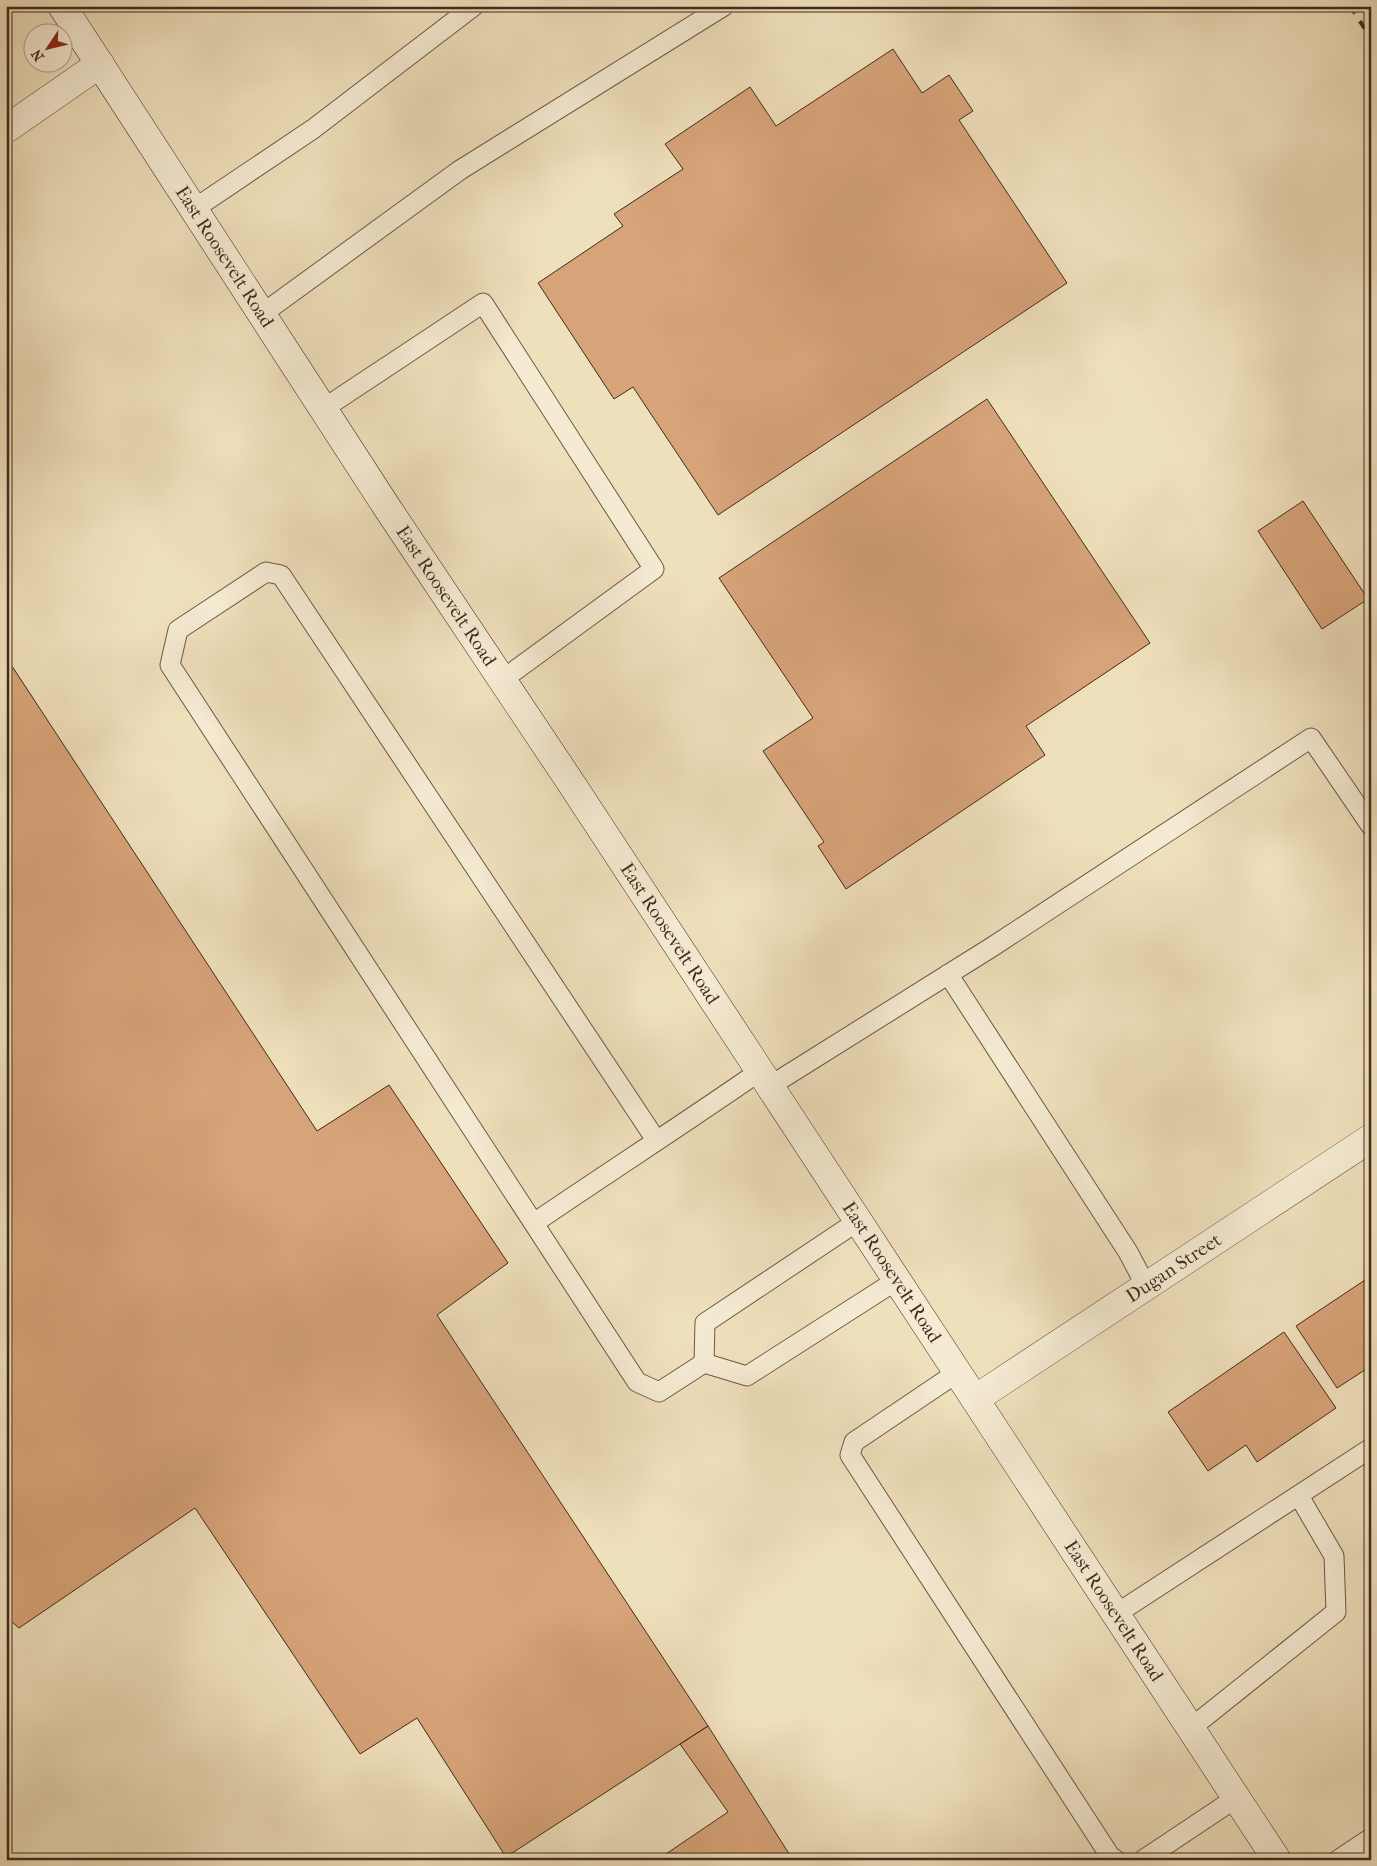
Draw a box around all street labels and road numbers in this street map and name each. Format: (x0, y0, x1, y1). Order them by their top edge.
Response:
street label: East Roosevelt Road (171, 182, 279, 332)
street label: East Roosevelt Road (391, 522, 501, 671)
street label: East Roosevelt Road (616, 859, 724, 1009)
street label: East Roosevelt Road (838, 1198, 946, 1348)
street label: Dugan Street (1122, 1229, 1226, 1307)
street label: East Roosevelt Road (1060, 1536, 1168, 1686)

